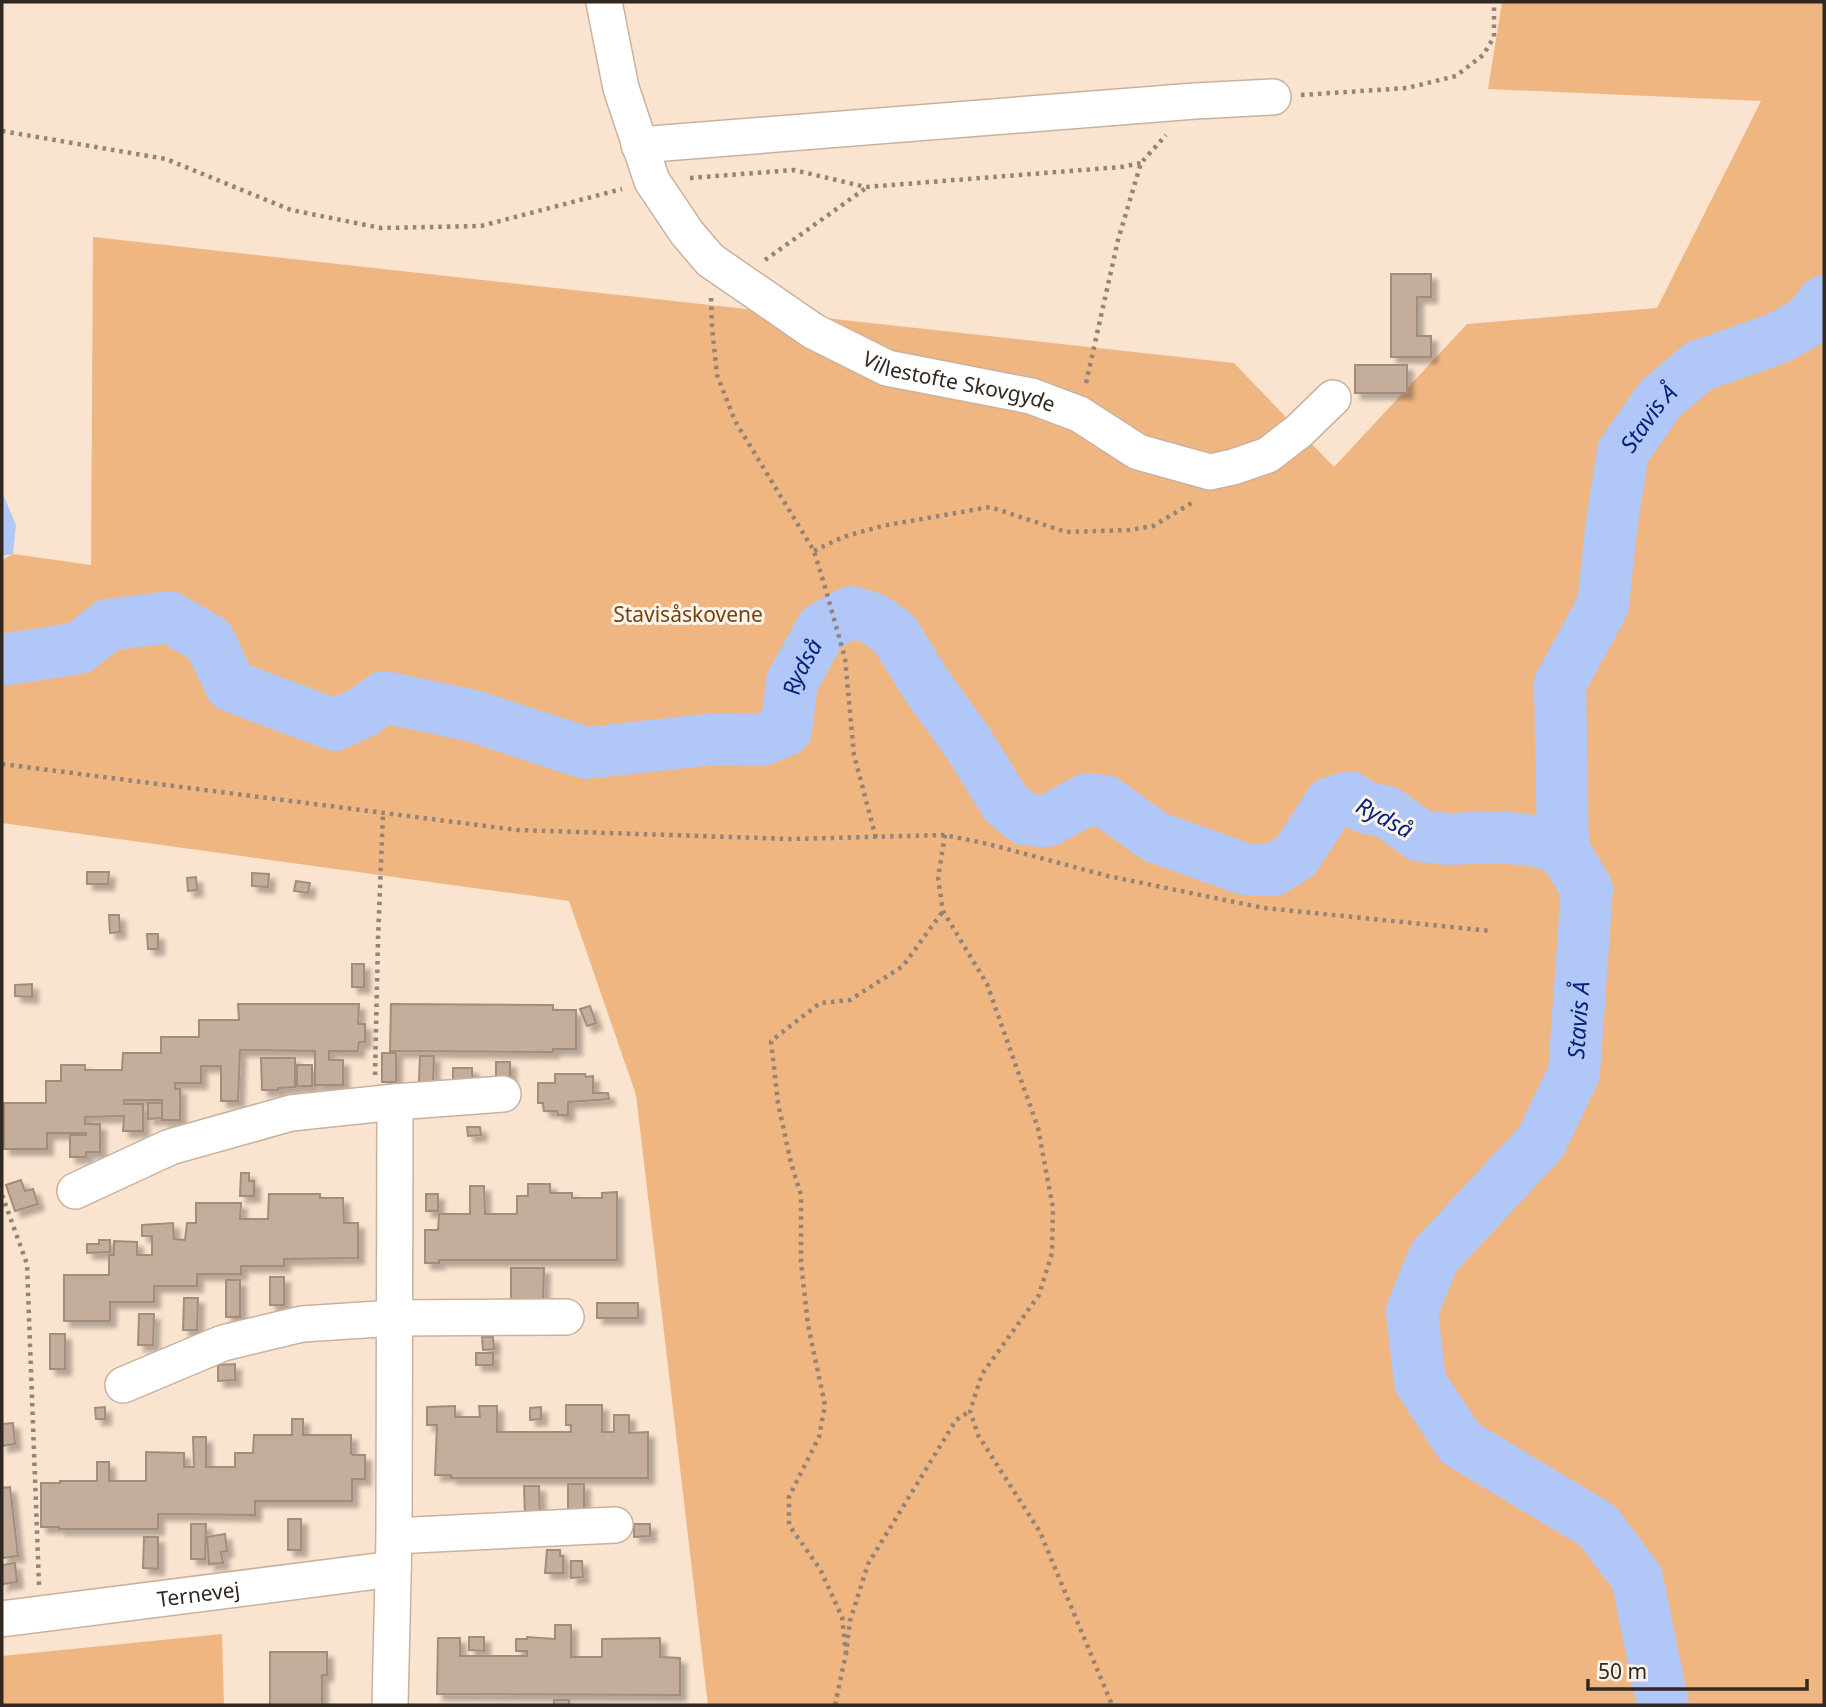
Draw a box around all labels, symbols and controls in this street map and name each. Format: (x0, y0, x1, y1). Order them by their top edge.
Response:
street label: Villestofte Skovgyde (858, 344, 1060, 418)
water label: Stavis Å (1612, 376, 1683, 458)
park label: Stavisåskovene (613, 600, 763, 628)
water label: Rydså (775, 633, 829, 697)
water label: Rydså (1351, 789, 1419, 845)
water label: Stavis Å (1559, 980, 1596, 1060)
street label: Ternevej (155, 1575, 241, 1613)
scale bar (1588, 1648, 1807, 1692)
text: 50 m (1598, 1657, 1647, 1685)

